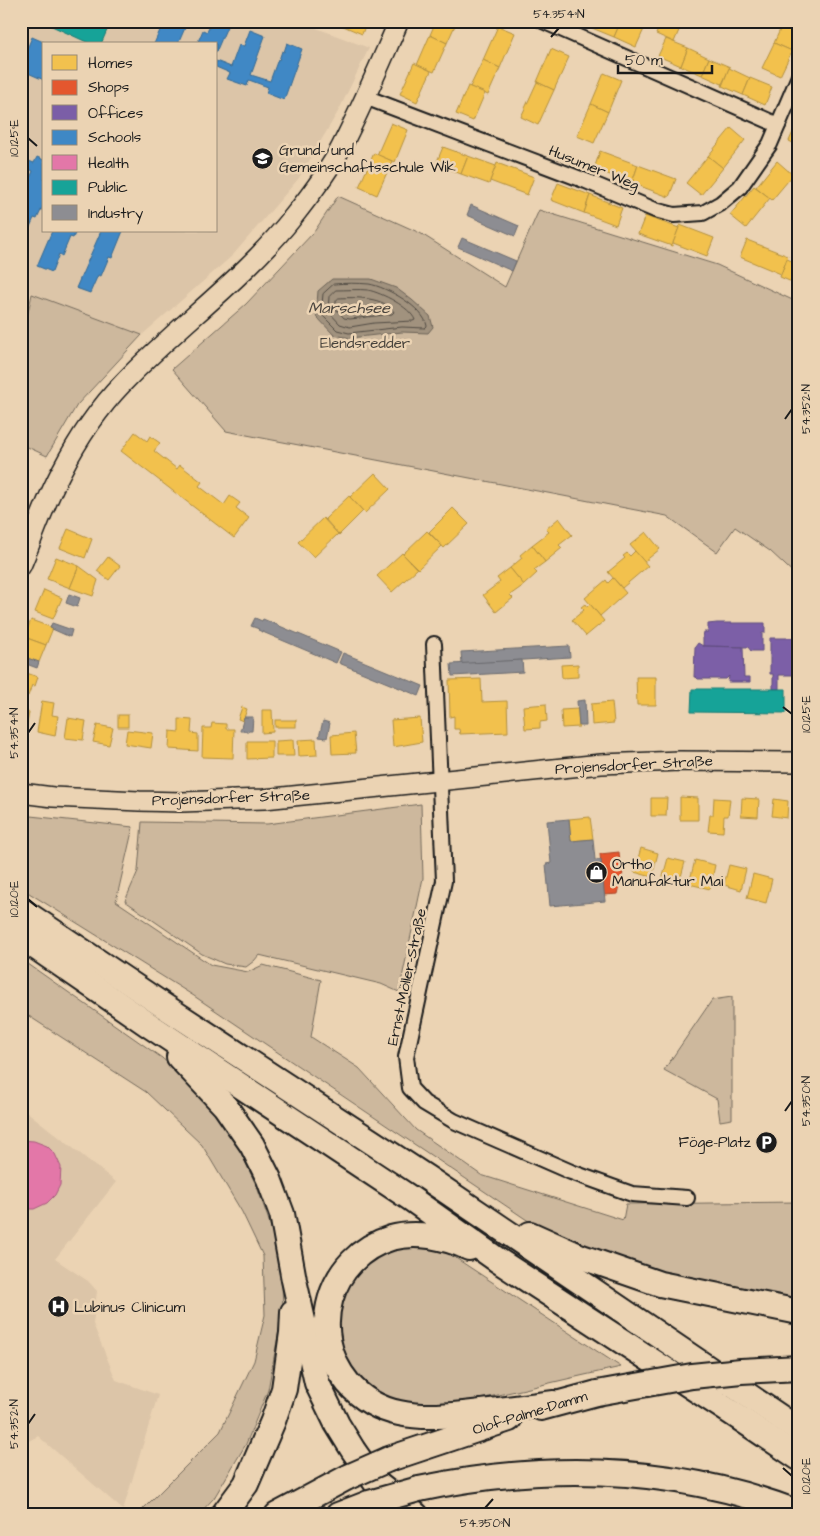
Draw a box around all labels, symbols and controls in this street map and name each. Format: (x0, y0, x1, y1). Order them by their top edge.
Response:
text: 54.354°N (533, 6, 585, 23)
legend (42, 42, 218, 232)
scale bar (618, 42, 711, 74)
text: 50 m (625, 50, 663, 71)
text: Homes (88, 53, 133, 74)
text: Shops (88, 77, 130, 98)
text: Offices (88, 103, 144, 124)
text: 10.125°E (6, 119, 23, 157)
text: Schools (88, 127, 142, 148)
place label: Grund- und Gemeinschaftsschule Wik (279, 140, 456, 178)
street label: Husumer Weg (545, 140, 643, 197)
school or university icon: Grund- und Gemeinschaftsschule Wik (251, 147, 275, 171)
text: Health (88, 153, 129, 174)
text: Public (88, 177, 128, 198)
text: Industry (88, 203, 143, 225)
water label: Marschsee (308, 297, 391, 319)
park label: Elendsredder (320, 333, 410, 354)
text: 54.352°N (798, 384, 815, 434)
text: 10.125°E (798, 695, 815, 733)
text: 54.354°N (6, 707, 23, 759)
street label: Projensdorfer Straße (554, 750, 714, 780)
street label: Projensdorfer Straße (152, 785, 310, 811)
place label: Ortho Manufaktur Mai (612, 854, 724, 892)
shop icon: Ortho Manufaktur Mai (584, 861, 608, 885)
text: 10.120°E (6, 881, 23, 917)
street label: Ernst-Möller-Straße (382, 906, 432, 1048)
text: 54.350°N (798, 1075, 815, 1126)
parking icon: Föge-Platz (755, 1130, 779, 1154)
place label: Föge-Platz (679, 1132, 752, 1154)
hospital icon: Lubinus Clinicum (46, 1295, 70, 1319)
place label: Lubinus Clinicum (74, 1297, 185, 1318)
street label: Olof-Palme-Damm (470, 1385, 590, 1440)
text: 54.352°N (6, 1399, 23, 1449)
text: 10.120°E (798, 1458, 815, 1494)
text: 54.350°N (460, 1515, 511, 1532)

